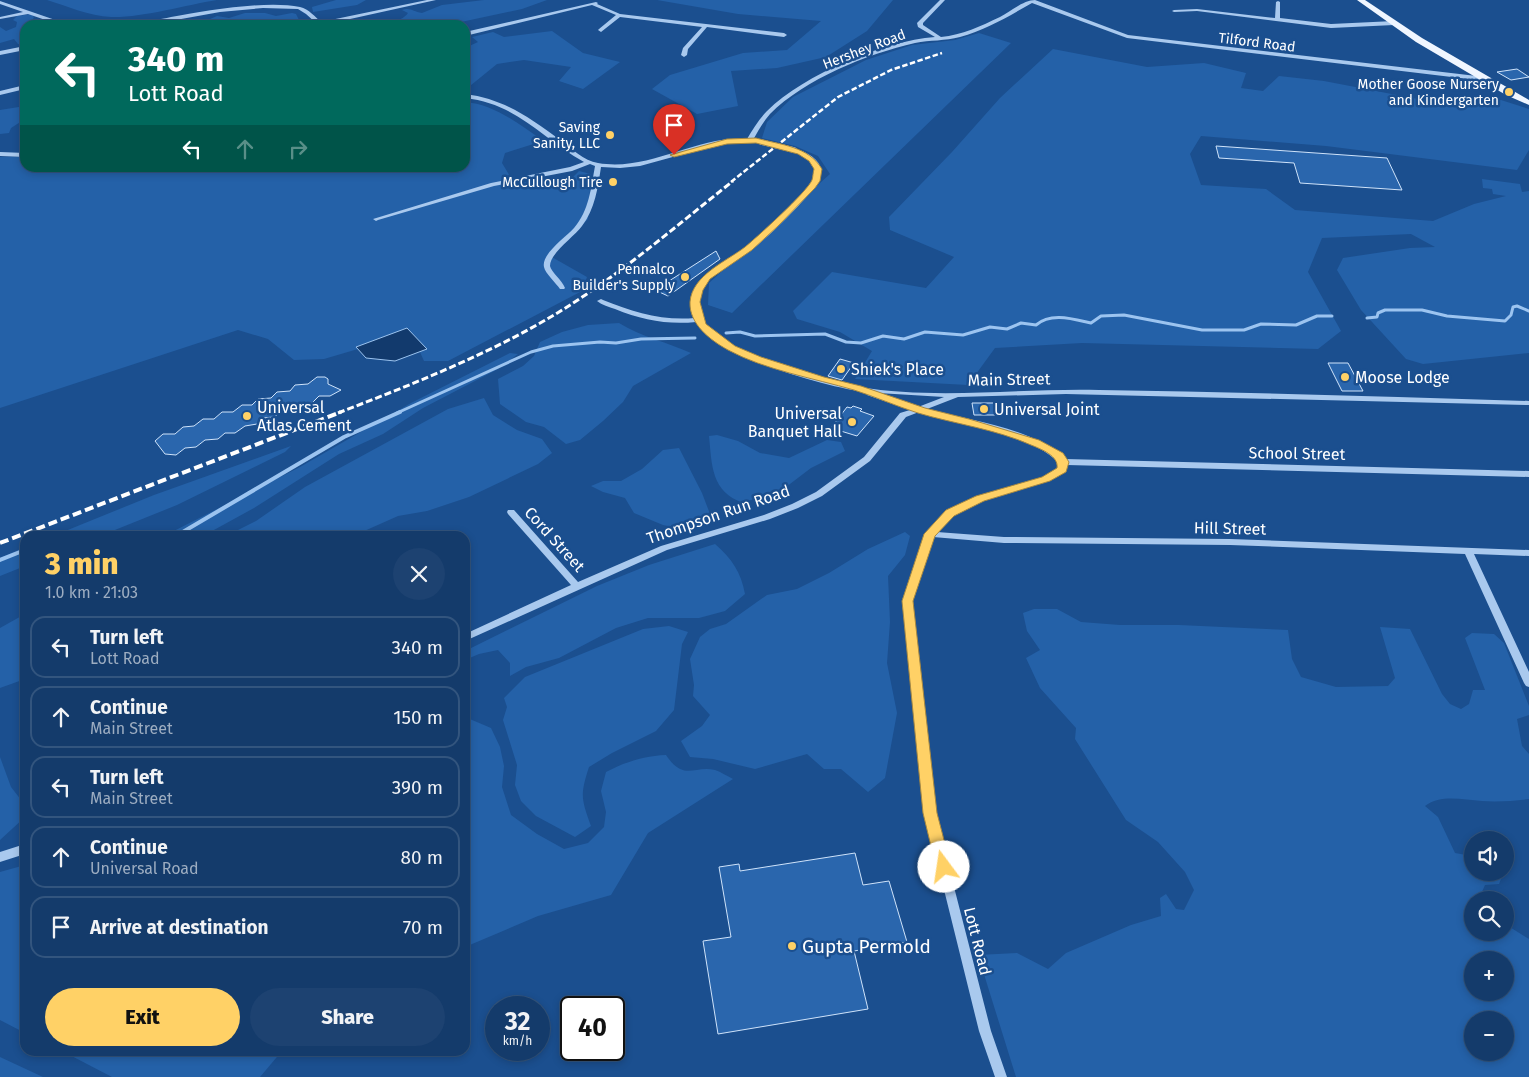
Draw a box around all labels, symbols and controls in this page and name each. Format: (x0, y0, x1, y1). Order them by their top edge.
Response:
street label: Hershey Road (820, 26, 908, 73)
street label: Tilford Road (1218, 29, 1296, 56)
text: 340 m (128, 38, 224, 80)
icon: left (45, 40, 110, 105)
place label: Mother Goose Nursery and Kindergarten (1358, 76, 1499, 109)
text: Lott Road (128, 80, 224, 107)
marker: Mother Goose Nursery and Kindergarten (1503, 86, 1515, 98)
pin (653, 104, 695, 155)
icon: arrive (660, 111, 688, 139)
place label: Saving Sanity, LLC (533, 119, 601, 152)
marker: Saving Sanity, LLC (604, 129, 616, 141)
icon: left (178, 135, 206, 163)
icon: ahead (231, 135, 259, 163)
icon: right (284, 135, 312, 163)
place label: McCullough Tire (502, 174, 603, 191)
marker: McCullough Tire (607, 176, 619, 188)
place label: Pennalco Builder's Supply (572, 261, 675, 294)
marker: Pennalco Builder's Supply (679, 271, 691, 283)
place label: Shiek's Place (851, 360, 944, 379)
marker: Shiek's Place (835, 363, 847, 375)
place label: Moose Lodge (1355, 368, 1450, 387)
street label: Main Street (967, 369, 1051, 390)
marker: Moose Lodge (1339, 371, 1351, 383)
place label: Universal Atlas Cement (257, 398, 352, 435)
place label: Universal Joint (994, 400, 1100, 419)
marker: Universal Joint (978, 403, 990, 415)
place label: Universal Banquet Hall (748, 404, 842, 441)
marker: Universal Atlas Cement (241, 410, 253, 422)
marker: Universal Banquet Hall (846, 416, 858, 428)
street label: School Street (1248, 443, 1346, 464)
street label: Thompson Run Road (644, 481, 792, 548)
street label: Cord Street (521, 503, 589, 576)
street label: Hill Street (1194, 518, 1267, 539)
text: 3 min (45, 546, 119, 582)
button: close (393, 548, 445, 600)
text: 1.0 km · 21:03 (45, 583, 138, 602)
text: Turn left (90, 626, 164, 649)
icon: left (47, 633, 75, 661)
text: 340 m (392, 636, 443, 659)
text: Lott Road (90, 649, 160, 668)
text: Continue (90, 696, 168, 719)
icon: ahead (47, 703, 75, 731)
text: 150 m (393, 706, 443, 729)
text: Main Street (90, 719, 173, 738)
text: Turn left (90, 766, 164, 789)
icon: left (47, 773, 75, 801)
text: 390 m (392, 776, 443, 799)
text: Main Street (90, 789, 173, 808)
map controls (1464, 831, 1514, 1061)
button: sound (1464, 831, 1514, 881)
text: Continue (90, 836, 168, 859)
position arrow (917, 840, 969, 892)
icon: ahead (47, 843, 75, 871)
text: 80 m (401, 846, 443, 869)
text: Universal Road (90, 859, 199, 878)
button: search (1464, 891, 1514, 941)
street label: Lott Road (960, 905, 995, 977)
icon: arrive (47, 913, 75, 941)
text: Arrive at destination (90, 916, 269, 939)
text: 70 m (403, 916, 443, 939)
place label: Gupta Permold (802, 935, 931, 958)
marker: Gupta Permold (786, 940, 798, 952)
button: + (1464, 951, 1514, 1001)
button: Exit (45, 988, 240, 1046)
button: Share (250, 988, 445, 1046)
speed limit sign: 40 (560, 996, 625, 1061)
text: 32 (505, 1007, 530, 1037)
button: − (1464, 1011, 1514, 1061)
text: km/h (503, 1034, 532, 1048)

